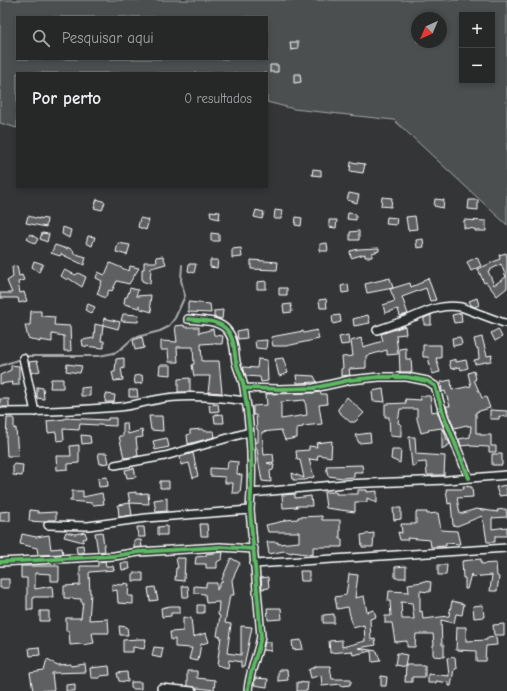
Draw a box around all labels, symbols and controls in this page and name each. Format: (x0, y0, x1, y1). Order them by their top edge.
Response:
north arrow (411, 12, 447, 48)
map controls (459, 12, 495, 84)
button: + (459, 12, 495, 48)
search box (16, 16, 268, 60)
icon: search (30, 27, 52, 49)
text: Pesquisar aqui (62, 29, 154, 47)
button: − (459, 48, 495, 84)
text: Por perto (32, 89, 101, 108)
text: 0 resultados (184, 91, 252, 106)

